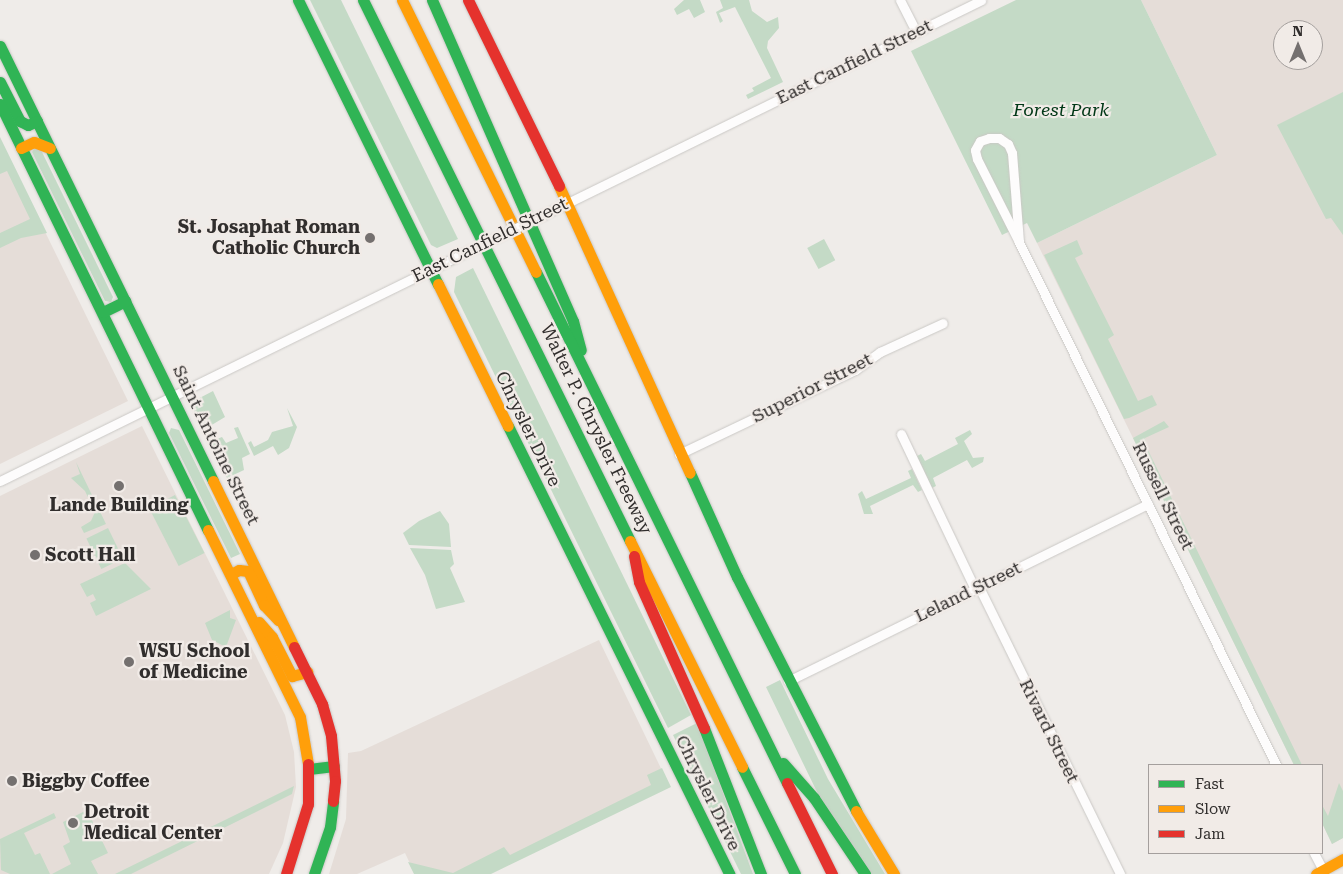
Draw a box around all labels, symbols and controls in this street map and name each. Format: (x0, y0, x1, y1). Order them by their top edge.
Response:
street label: East Canfield Street (773, 15, 935, 109)
north arrow (1273, 20, 1323, 70)
text: N (1293, 23, 1303, 39)
park label: Forest Park (1013, 99, 1109, 121)
street label: East Canfield Street (409, 193, 571, 287)
place label: St. Josaphat Roman Catholic Church (178, 217, 360, 260)
marker: St. Josaphat Roman Catholic Church (364, 232, 376, 244)
street label: Walter P. Chrysler Freeway (536, 320, 656, 538)
street label: Superior Street (748, 348, 876, 428)
street label: Saint Antoine Street (168, 362, 264, 528)
street label: Chrysler Drive (491, 368, 565, 490)
street label: Russell Street (1128, 439, 1198, 553)
marker: Lande Building (113, 480, 125, 492)
place label: Lande Building (49, 494, 189, 516)
place label: Scott Hall (45, 544, 135, 566)
marker: Scott Hall (29, 549, 41, 561)
street label: Leland Street (911, 557, 1025, 627)
place label: WSU School of Medicine (139, 641, 250, 684)
marker: WSU School of Medicine (123, 656, 135, 668)
street label: Rivard Street (1015, 675, 1083, 787)
street label: Chrysler Drive (671, 732, 745, 854)
legend (1148, 764, 1323, 854)
place label: Biggby Coffee (22, 770, 150, 792)
marker: Biggby Coffee (6, 775, 18, 787)
text: Fast (1195, 775, 1224, 793)
text: Slow (1195, 800, 1230, 818)
place label: Detroit Medical Center (84, 802, 223, 844)
marker: Detroit Medical Center (66, 816, 80, 830)
text: Jam (1195, 825, 1225, 843)

